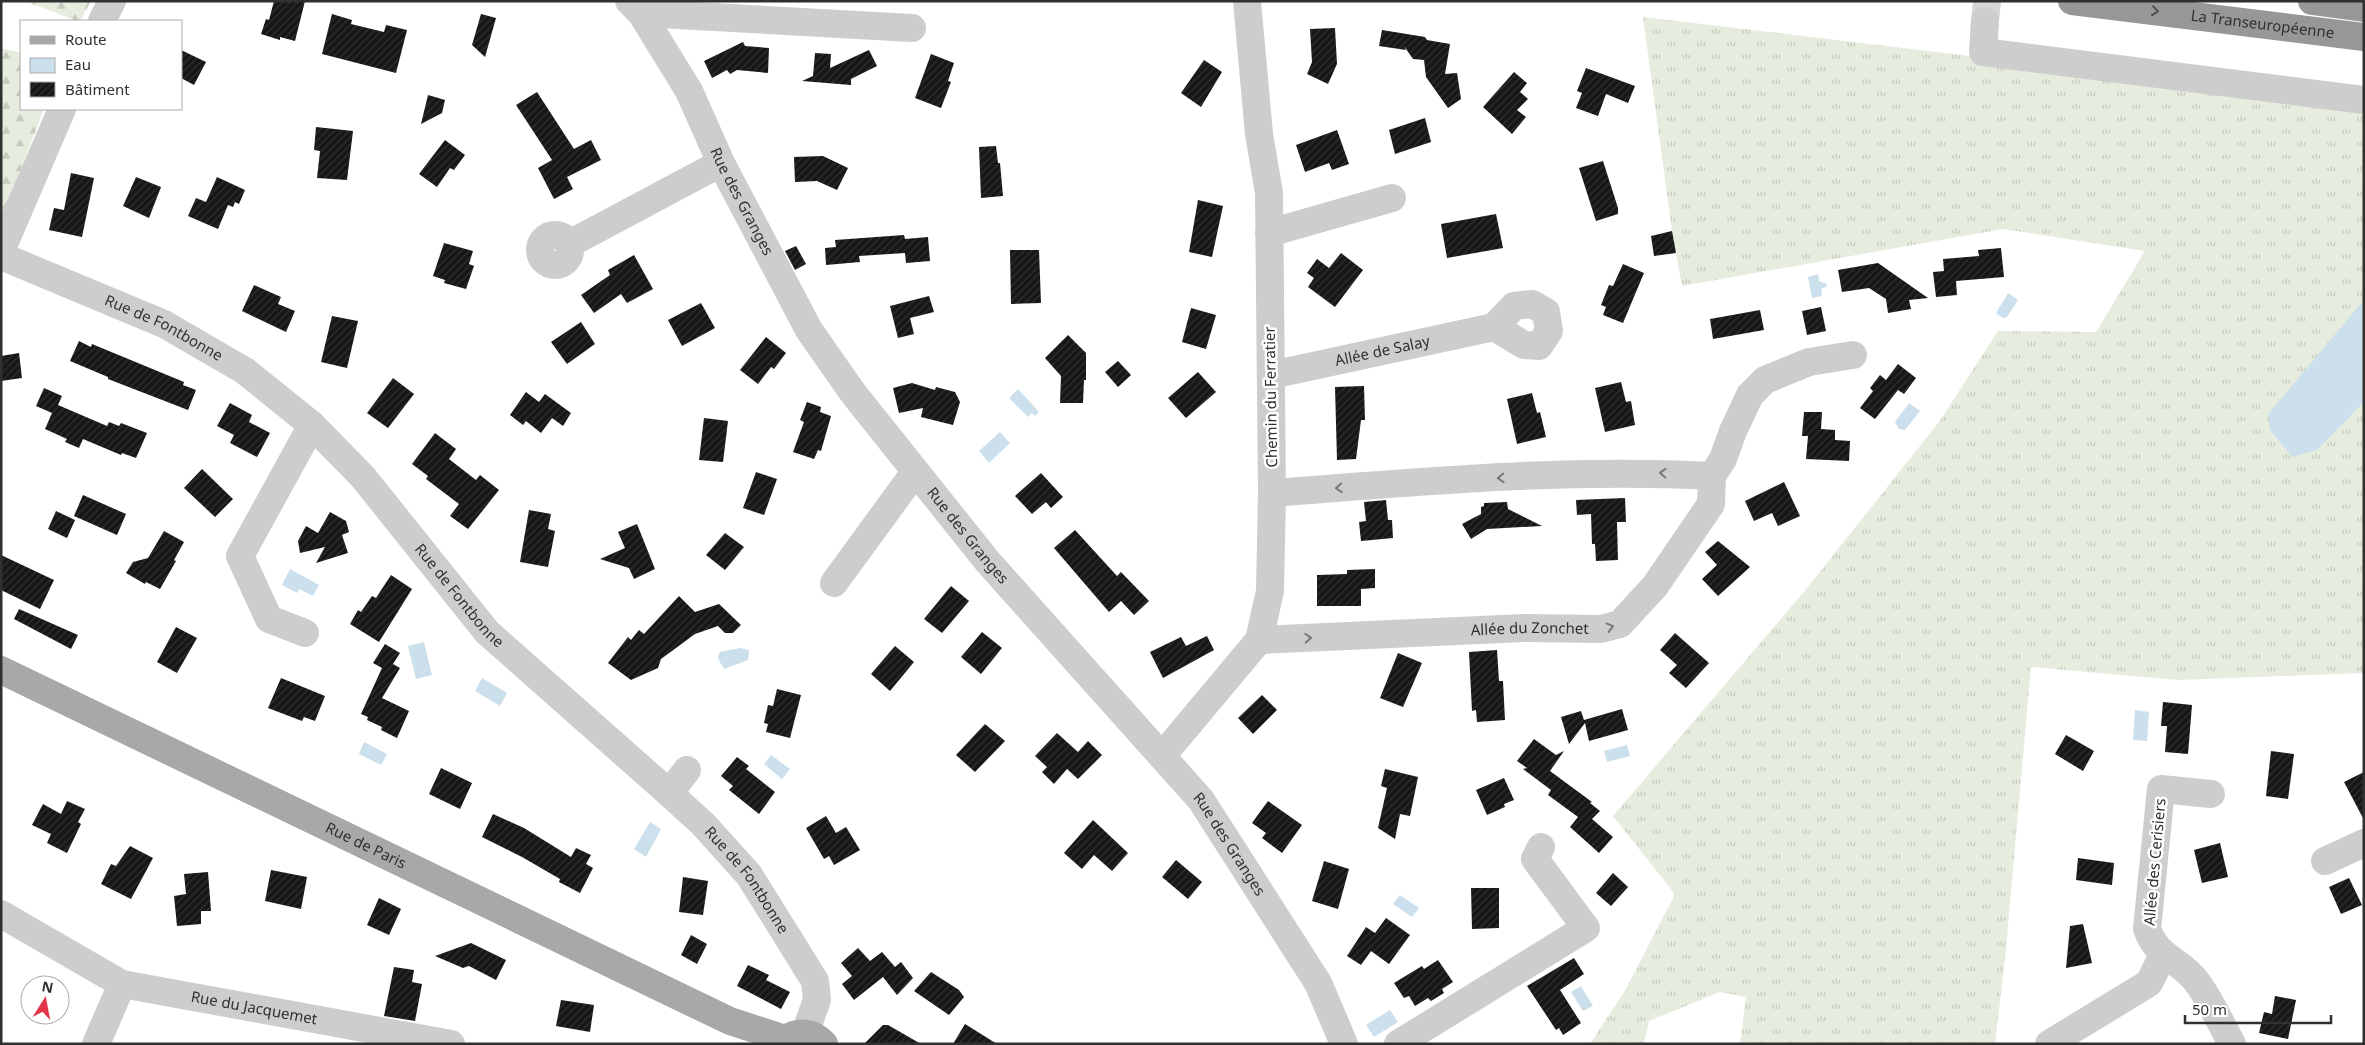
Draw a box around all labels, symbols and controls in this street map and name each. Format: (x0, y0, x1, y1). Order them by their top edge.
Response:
one-way arrow (2152, 5, 2160, 16)
street label: La Transeuropéenne (2190, 5, 2336, 42)
legend (20, 20, 182, 110)
text: Route (65, 29, 107, 49)
text: Eau (65, 54, 91, 74)
text: Bâtiment (65, 79, 130, 99)
street label: Rue des Granges (706, 144, 779, 259)
street label: Rue de Fontbonne (102, 289, 227, 365)
street label: Chemin du Ferratier (1259, 326, 1281, 468)
street label: Allée de Salay (1333, 330, 1432, 370)
one-way arrow (1659, 468, 1667, 479)
one-way arrow (1497, 472, 1505, 483)
one-way arrow (1334, 482, 1342, 493)
street label: Rue des Granges (923, 483, 1014, 588)
street label: Rue de Fontbonne (411, 539, 509, 651)
street label: Allée du Zonchet (1470, 617, 1589, 639)
one-way arrow (1606, 622, 1614, 632)
one-way arrow (1304, 633, 1312, 644)
street label: Rue des Granges (1189, 787, 1271, 899)
street label: Allée des Cerisiers (2138, 797, 2170, 926)
street label: Rue de Paris (323, 817, 410, 873)
street label: Rue de Fontbonne (701, 822, 794, 937)
north arrow (20, 975, 70, 1025)
text: N (40, 976, 55, 997)
street label: Rue du Jacquemet (189, 986, 320, 1029)
scale bar (2185, 992, 2331, 1024)
text: 50 m (2192, 999, 2227, 1019)

